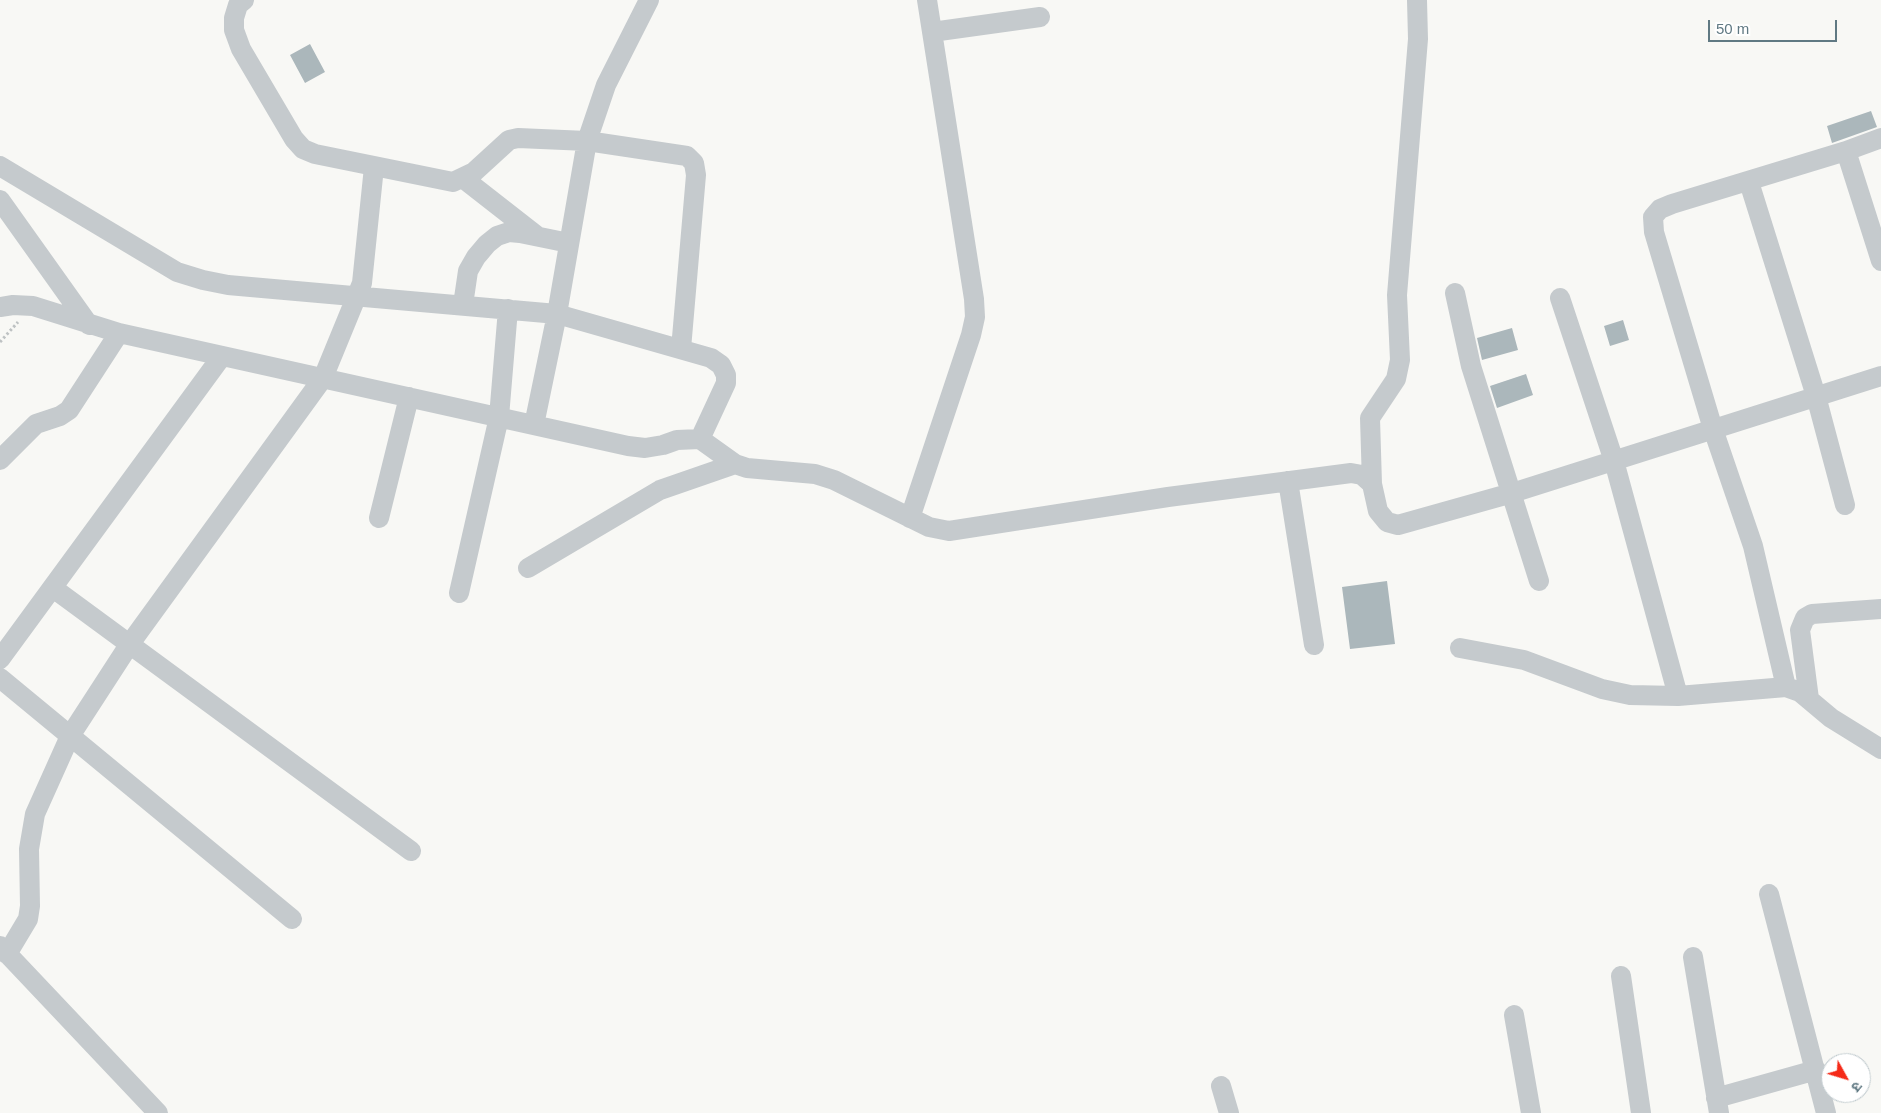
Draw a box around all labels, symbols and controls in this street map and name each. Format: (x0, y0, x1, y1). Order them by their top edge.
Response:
scale bar (1711, 10, 1840, 42)
text: 50 m (1716, 20, 1749, 37)
north arrow (1821, 1053, 1871, 1103)
text: उ (1848, 1079, 1866, 1095)

